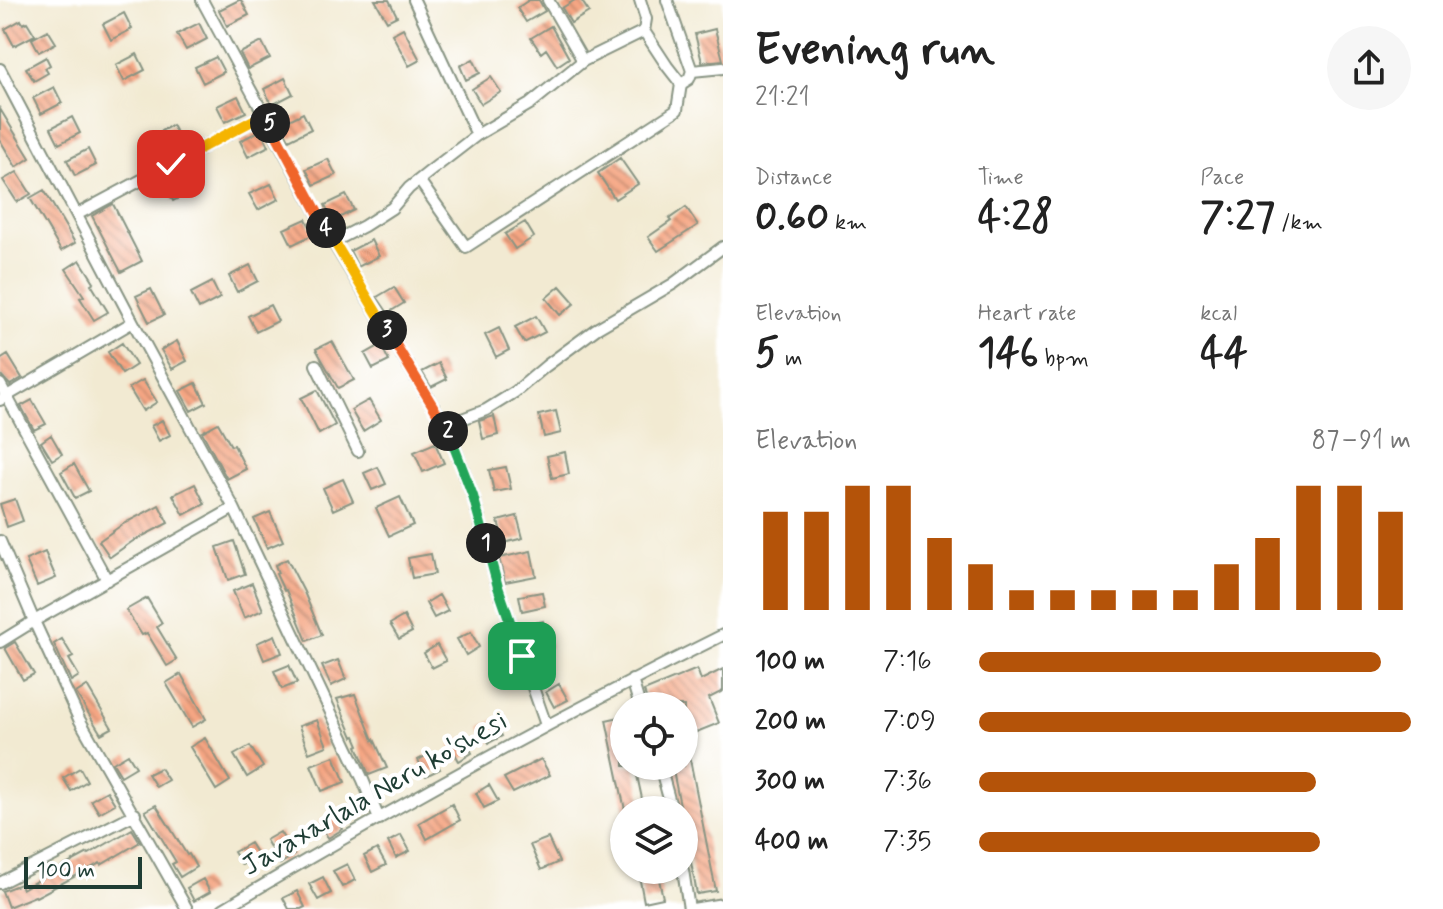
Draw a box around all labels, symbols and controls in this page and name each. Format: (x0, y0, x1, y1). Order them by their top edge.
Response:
text: Evening run (755, 22, 995, 80)
button: share (1327, 26, 1411, 110)
text: 21:21 (755, 81, 810, 115)
pin: 5 (250, 103, 290, 143)
text: 5 (263, 109, 277, 137)
pin (137, 130, 205, 198)
icon: check (149, 142, 193, 186)
text: Distance (755, 164, 832, 192)
text: Time (978, 164, 1024, 192)
text: Pace (1200, 164, 1244, 192)
text: 0.60 (755, 192, 829, 244)
text: 4:28 (978, 192, 1053, 244)
text: 7:27 (1200, 192, 1275, 244)
pin: 4 (306, 208, 346, 248)
text: km (829, 209, 867, 237)
text: /km (1275, 209, 1323, 237)
text: 4 (320, 214, 332, 242)
text: Elevation (755, 300, 842, 328)
text: Heart rate (978, 300, 1076, 328)
text: kcal (1200, 300, 1237, 328)
pin: 3 (367, 310, 407, 350)
text: 3 (382, 316, 392, 344)
text: 5 (755, 328, 779, 380)
text: 146 (978, 328, 1039, 380)
text: 44 (1200, 328, 1248, 380)
text: m (779, 345, 802, 373)
text: bpm (1039, 345, 1089, 373)
pin: 2 (428, 411, 468, 451)
text: 2 (443, 417, 453, 445)
text: Elevation (755, 424, 857, 458)
text: 87–91 m (1312, 424, 1411, 458)
pin: 1 (466, 523, 506, 563)
text: 1 (481, 529, 491, 557)
pin (488, 622, 556, 690)
icon: arrive (500, 634, 544, 678)
text: 100 m (755, 645, 825, 679)
text: 7:16 (883, 645, 932, 679)
map controls (610, 692, 698, 884)
button: locate (610, 692, 698, 780)
street label: Javaxarlala Neru ko'shesi (236, 703, 514, 885)
text: 200 m (755, 705, 826, 739)
text: 7:09 (883, 705, 936, 739)
text: 300 m (755, 765, 825, 799)
text: 7:36 (883, 765, 932, 799)
button: layers (610, 796, 698, 884)
text: 400 m (755, 825, 828, 859)
text: 7:35 (883, 825, 931, 859)
scale bar (24, 853, 142, 889)
text: 100 m (36, 857, 95, 885)

